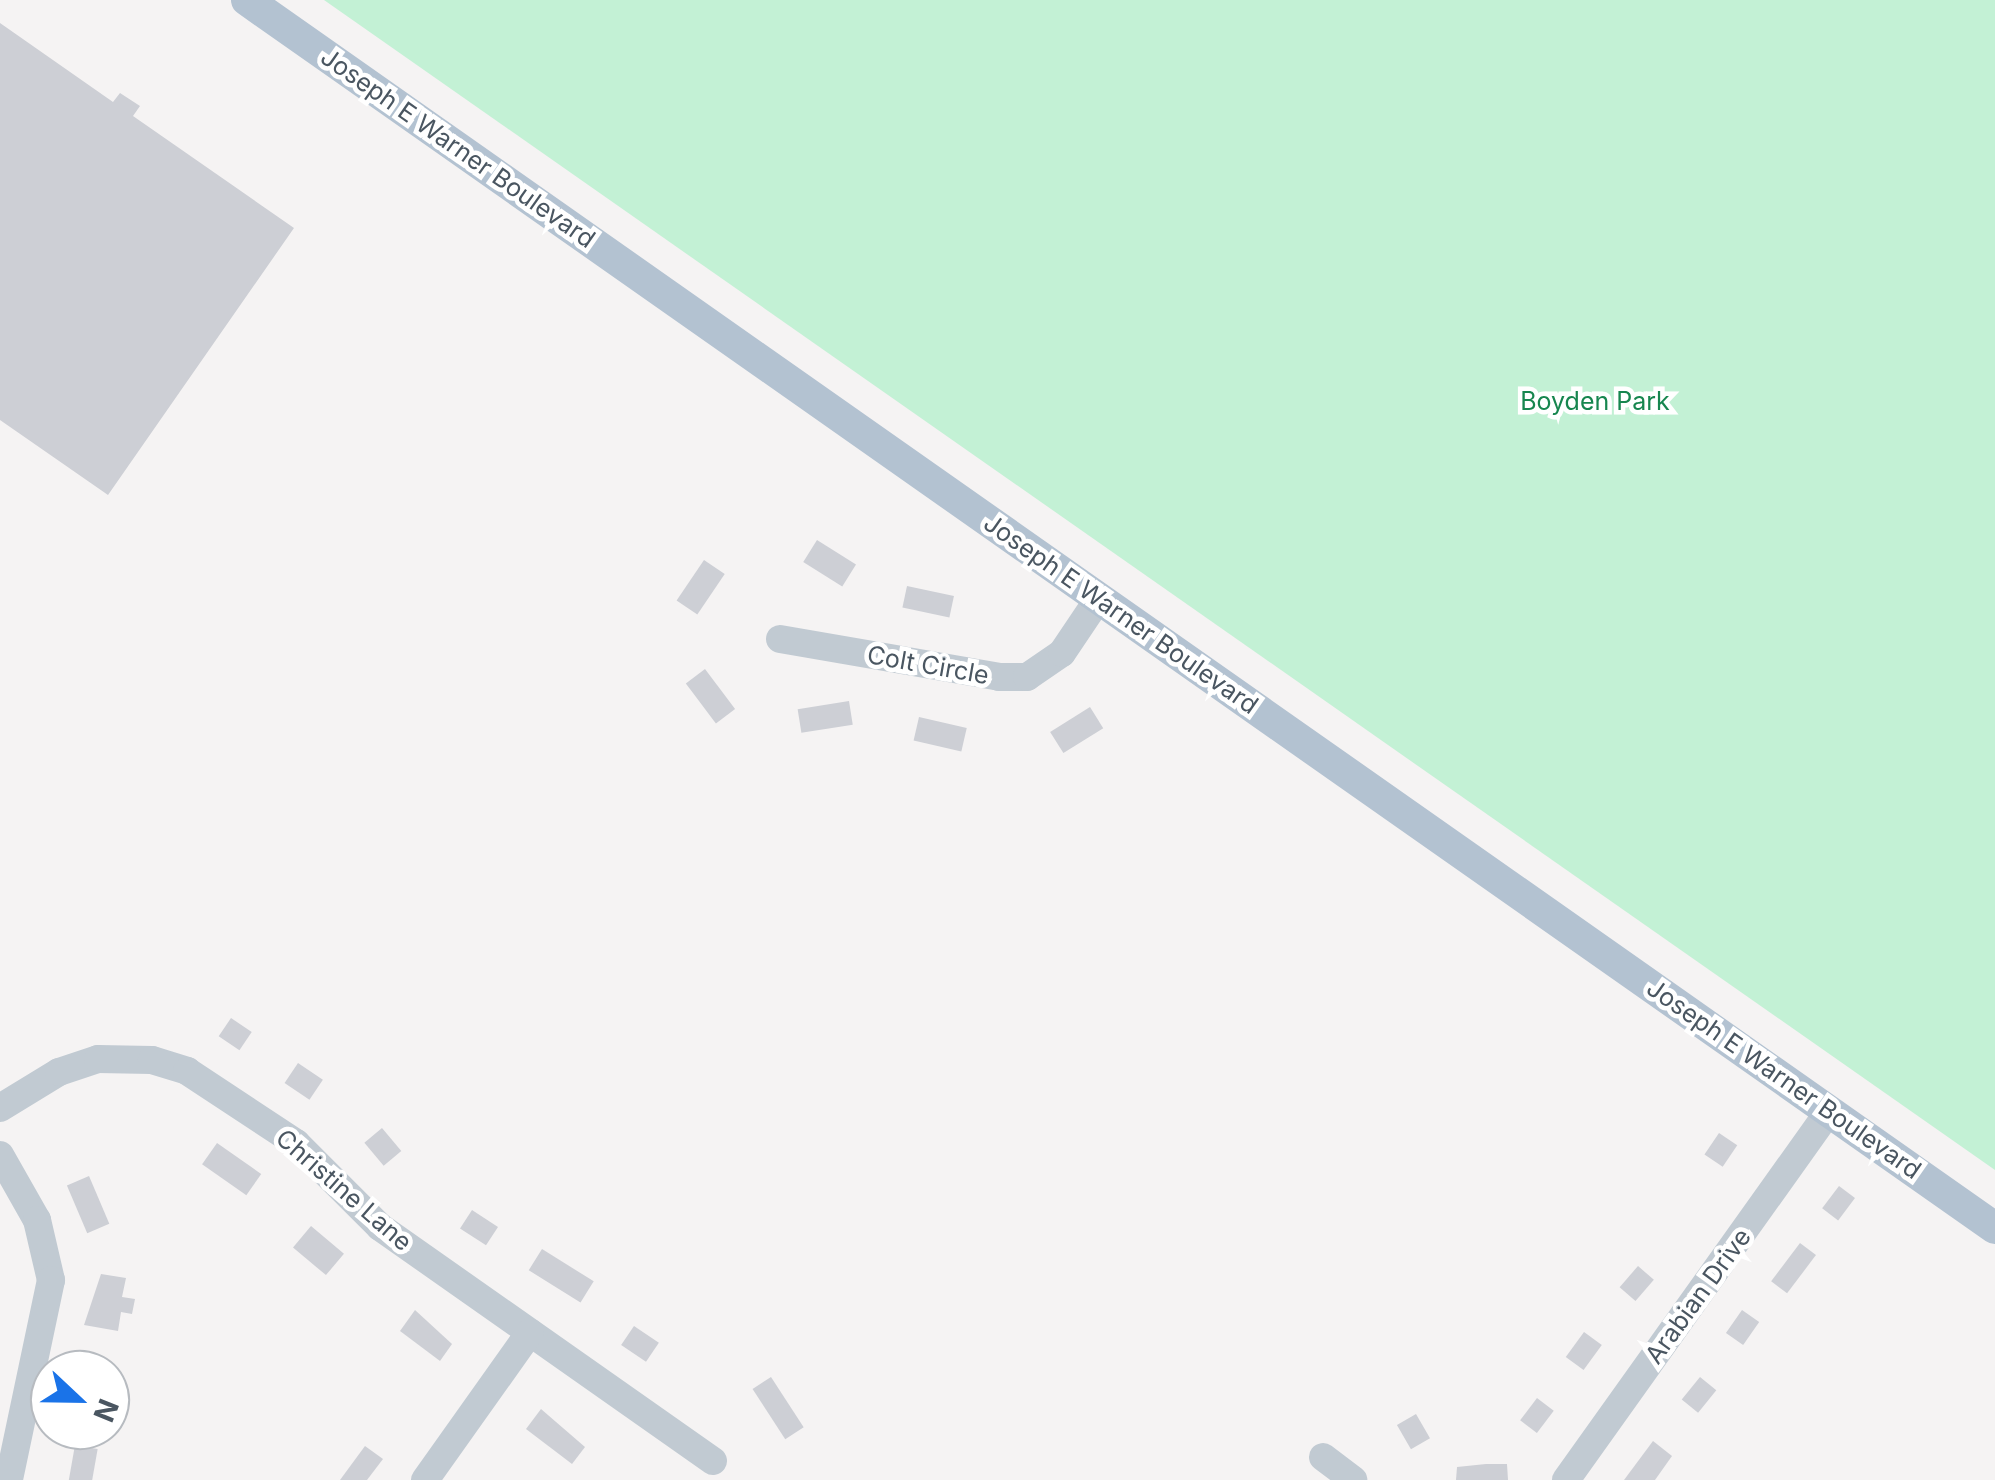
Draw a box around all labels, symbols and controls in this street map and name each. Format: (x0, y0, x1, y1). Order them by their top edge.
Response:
street label: Joseph E Warner Boulevard (315, 42, 601, 254)
park label: Boyden Park (1520, 386, 1670, 416)
street label: Joseph E Warner Boulevard (978, 508, 1264, 720)
street label: Colt Circle (865, 640, 991, 690)
street label: Joseph E Warner Boulevard (1641, 973, 1927, 1185)
street label: Christine Lane (270, 1123, 418, 1257)
street label: Arabian Drive (1639, 1222, 1757, 1370)
north arrow (30, 1350, 130, 1450)
text: N (86, 1394, 126, 1427)

